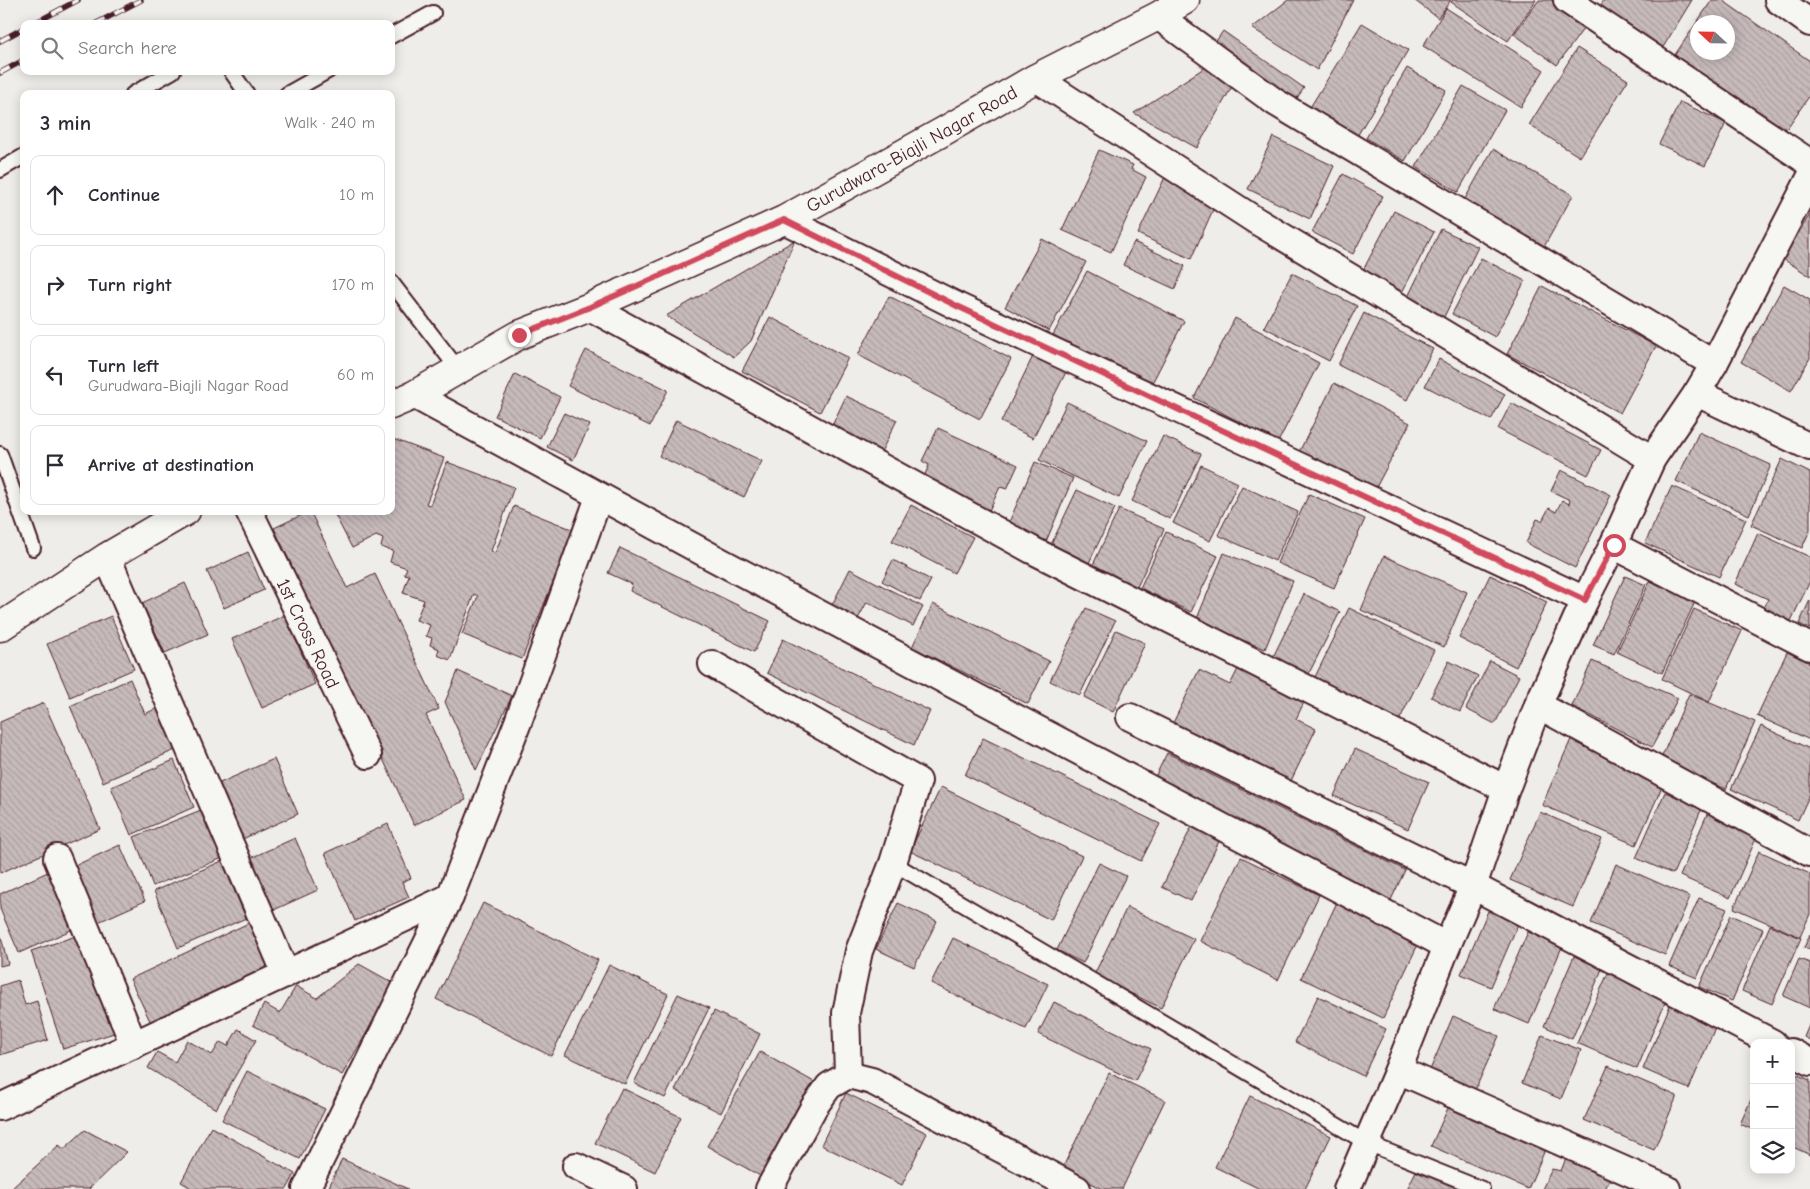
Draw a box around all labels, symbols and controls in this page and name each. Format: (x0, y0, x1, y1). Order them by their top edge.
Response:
north arrow (1690, 15, 1735, 60)
search box (20, 20, 395, 75)
icon: search (38, 34, 66, 62)
text: Search here (78, 37, 177, 59)
street label: Gurudwara-Biajli Nagar Road (803, 81, 1021, 217)
text: 3 min (40, 111, 91, 135)
text: Walk · 240 m (285, 114, 375, 132)
icon: ahead (41, 181, 69, 209)
text: Continue (88, 184, 160, 206)
text: 10 m (339, 186, 374, 204)
icon: right (41, 271, 69, 299)
text: Turn right (88, 274, 172, 296)
text: 170 m (332, 276, 374, 294)
route end (508, 324, 531, 347)
text: Turn left (88, 355, 159, 377)
icon: left (41, 361, 69, 389)
text: 60 m (337, 366, 374, 384)
text: Gurudwara-Biajli Nagar Road (88, 377, 289, 395)
icon: arrive (41, 451, 69, 479)
text: Arrive at destination (88, 454, 254, 476)
route start (1603, 534, 1626, 557)
street label: 1st Cross Road (272, 575, 344, 692)
map controls (1750, 1039, 1795, 1174)
button: + (1750, 1039, 1795, 1084)
button: − (1750, 1084, 1795, 1129)
button: layers (1750, 1129, 1795, 1174)

